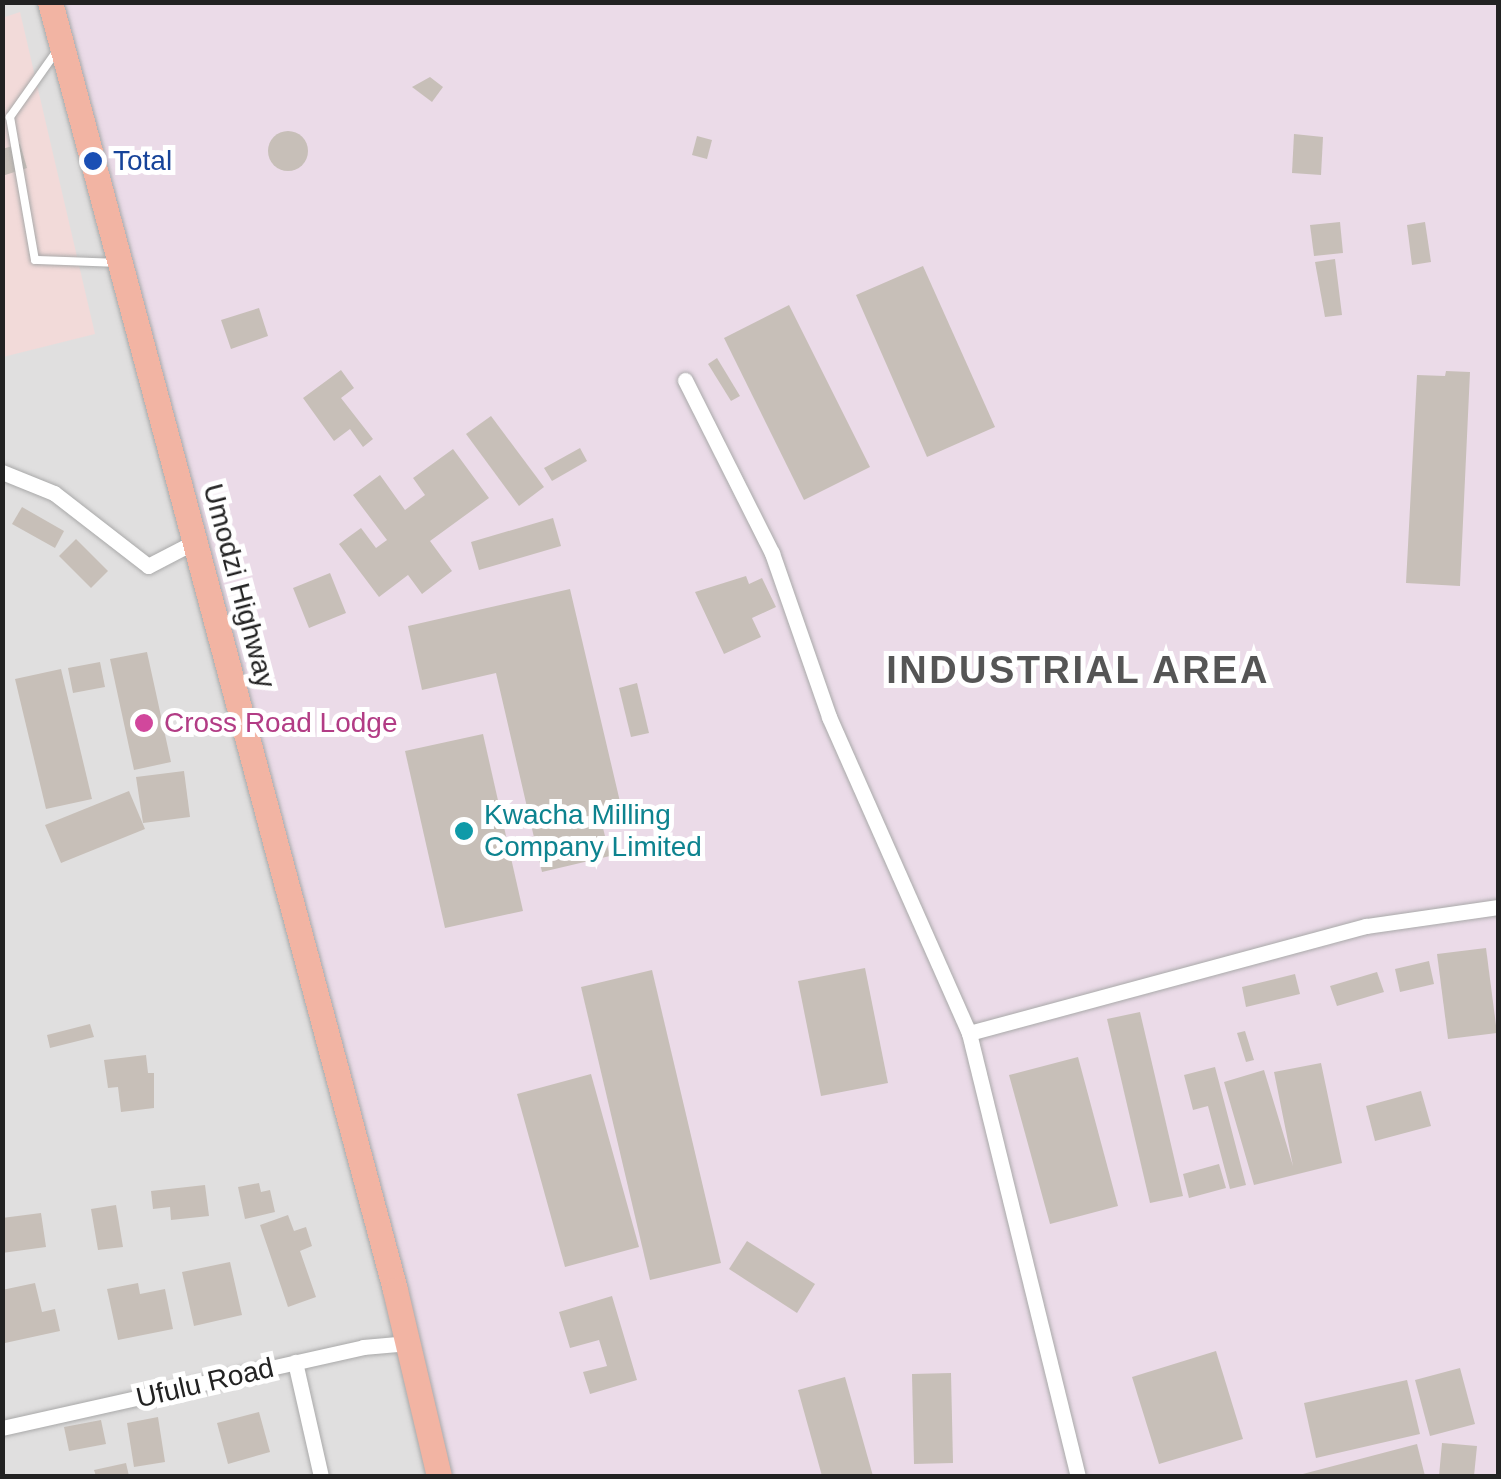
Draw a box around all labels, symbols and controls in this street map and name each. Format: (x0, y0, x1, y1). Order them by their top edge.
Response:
place label: Total (113, 144, 172, 178)
marker: Total (82, 150, 104, 172)
street label: Umodzi Highway (196, 480, 282, 692)
district label: INDUSTRIAL AREA (885, 648, 1271, 694)
place label: Cross Road Lodge (164, 706, 397, 740)
marker: Cross Road Lodge (133, 712, 155, 734)
place label: Kwacha Milling Company Limited (484, 798, 702, 864)
marker: Kwacha Milling Company Limited (453, 820, 475, 842)
street label: Ufulu Road (133, 1351, 277, 1415)

